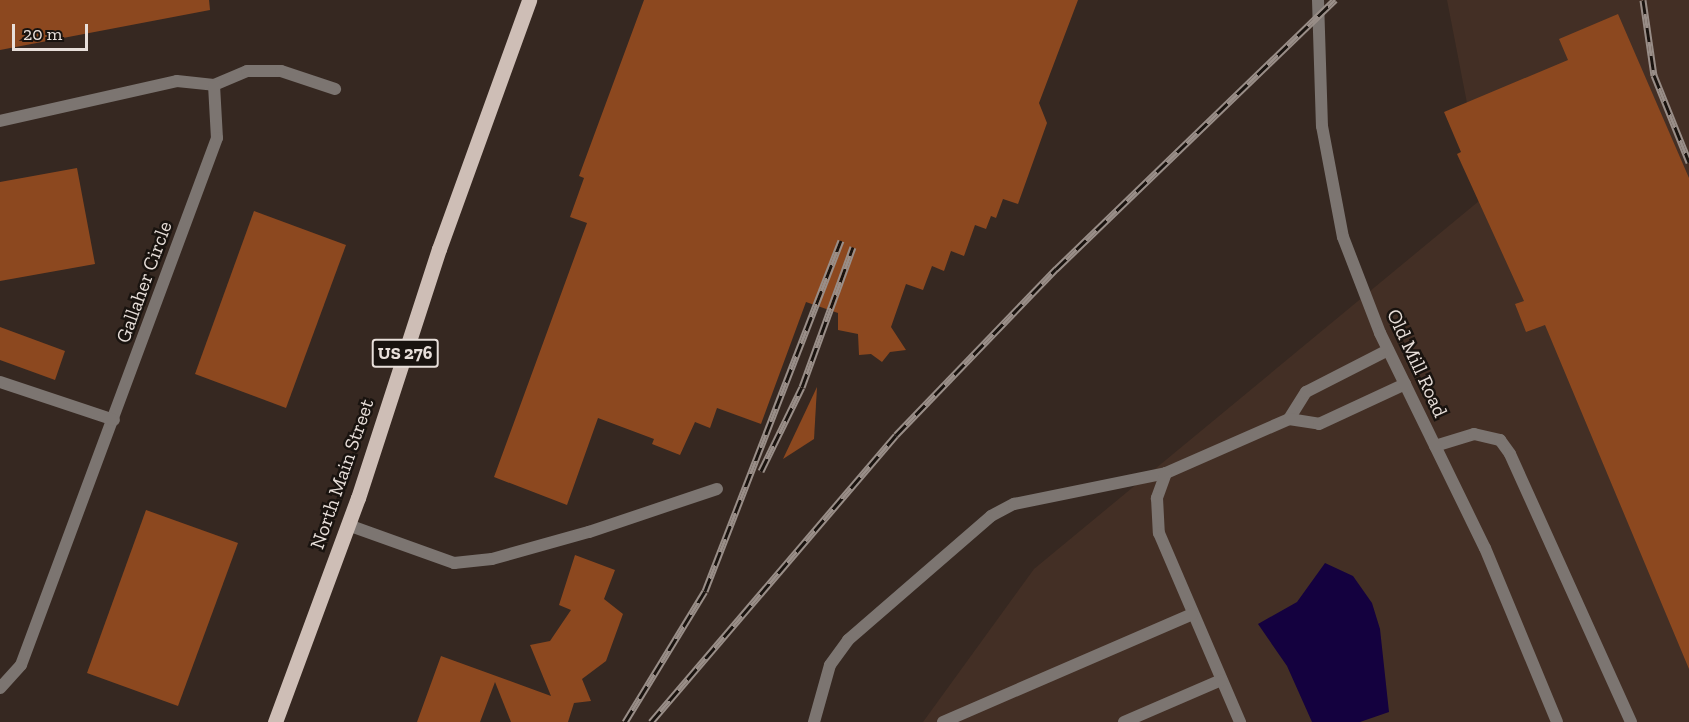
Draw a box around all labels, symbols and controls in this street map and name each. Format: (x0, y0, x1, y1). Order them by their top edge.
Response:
scale bar (15, 12, 92, 50)
text: 20 m (23, 23, 62, 45)
street label: Gallaher Circle (111, 218, 177, 346)
street label: Old Mill Road (1381, 305, 1453, 421)
road number: US 276 (370, 338, 440, 368)
street label: North Main Street (305, 396, 379, 552)

